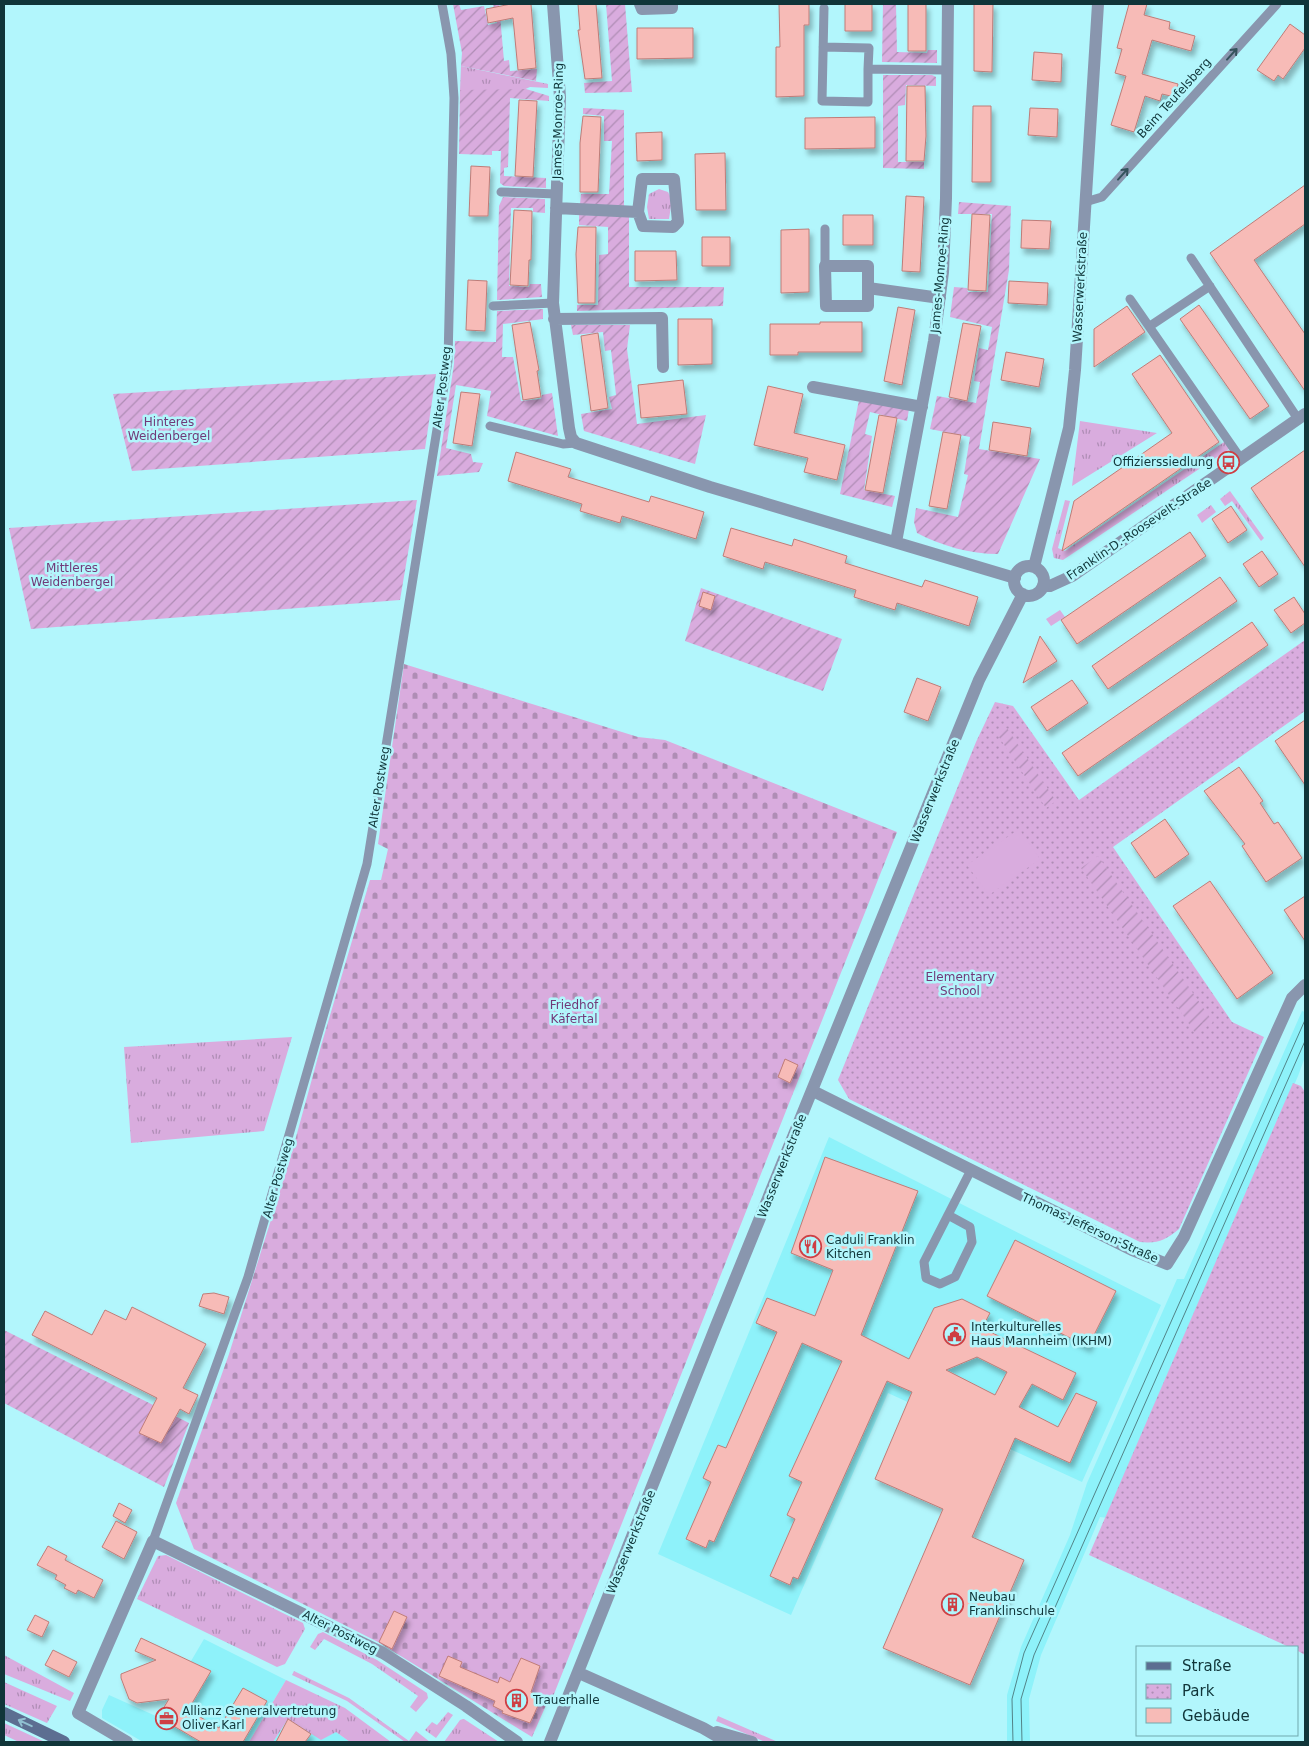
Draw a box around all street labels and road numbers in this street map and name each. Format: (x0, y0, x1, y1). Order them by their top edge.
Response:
street label: Beim Teufelsberg (1134, 55, 1214, 141)
street label: James-Monroe-Ring (550, 63, 566, 180)
street label: James-Monroe-Ring (928, 216, 952, 335)
street label: Wasserwerkstraße (1070, 231, 1090, 343)
street label: Alter Postweg (430, 345, 454, 429)
street label: Franklin-D.-Roosevelt-Straße (1064, 475, 1214, 583)
street label: Wasserwerkstraße (908, 737, 962, 845)
street label: Alter Postweg (366, 745, 392, 829)
street label: Wasserwerkstraße (755, 1112, 809, 1220)
street label: Alter Postweg (260, 1137, 296, 1219)
street label: Thomas-Jefferson-Straße (1019, 1190, 1161, 1266)
street label: Wasserwerkstraße (604, 1488, 658, 1596)
street label: Alter Postweg (300, 1607, 380, 1657)

